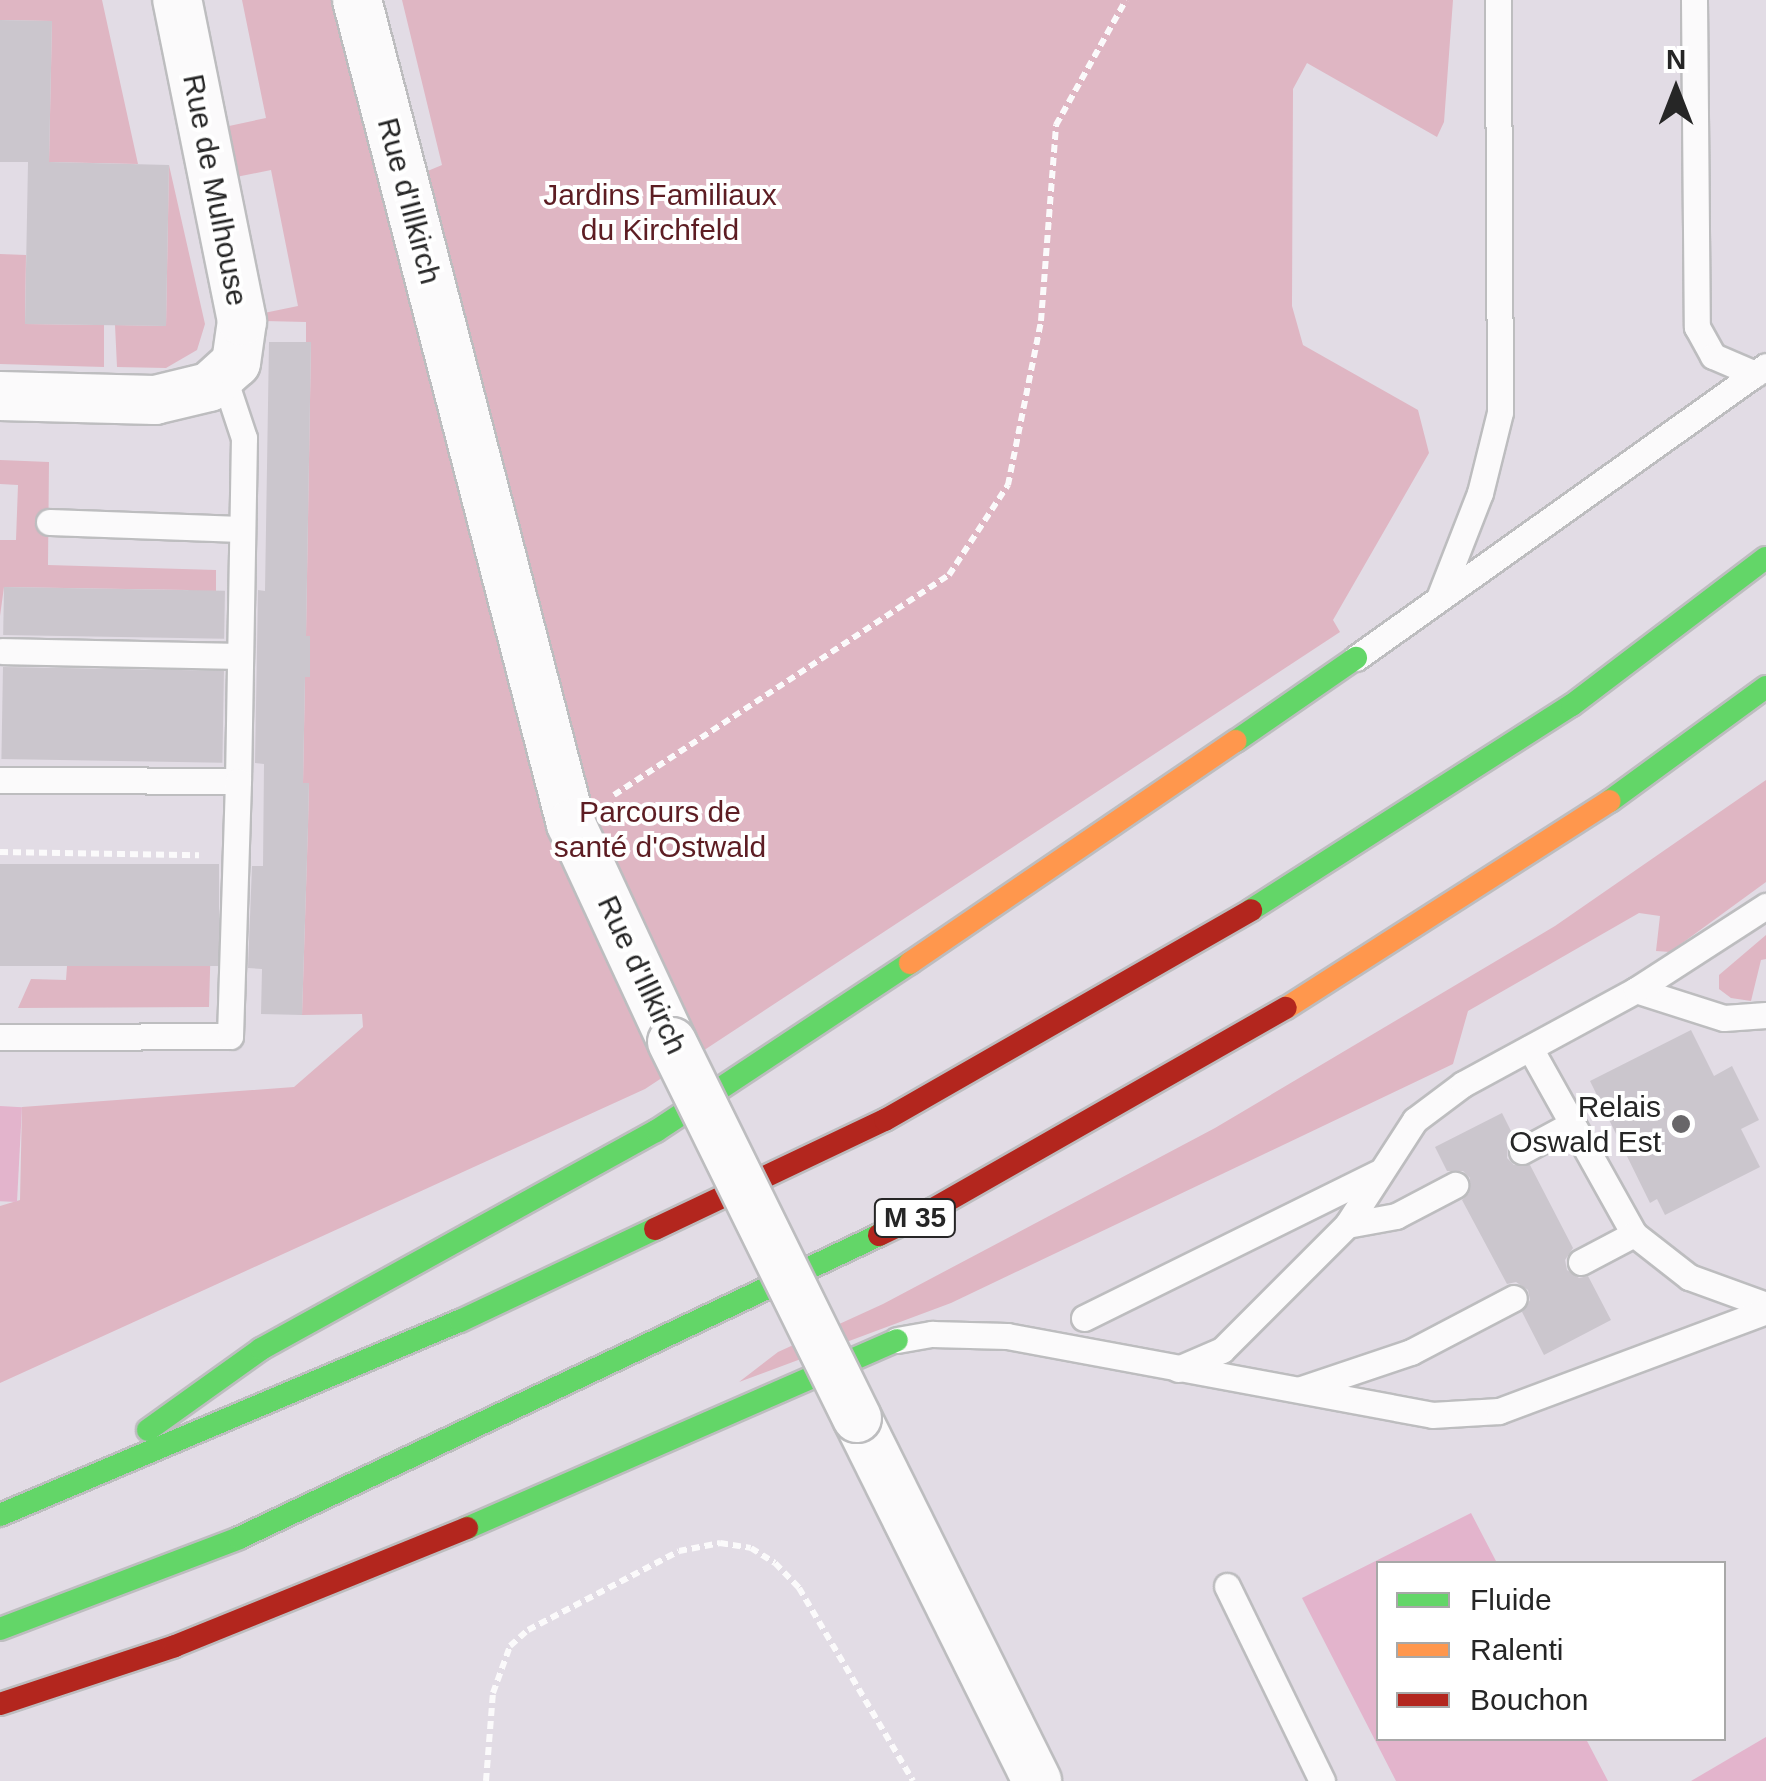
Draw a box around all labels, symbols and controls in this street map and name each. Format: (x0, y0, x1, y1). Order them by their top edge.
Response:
north arrow (1626, 40, 1726, 140)
text: N (1666, 44, 1686, 75)
street label: Rue de Mulhouse (175, 71, 255, 309)
street label: Rue d'Illkirch (370, 114, 448, 288)
park label: Jardins Familiaux du Kirchfeld (543, 177, 777, 248)
park label: Parcours de santé d'Ostwald (554, 794, 766, 864)
street label: Rue d'Illkirch (590, 890, 694, 1060)
place label: Relais Oswald Est (1509, 1089, 1661, 1160)
marker: Relais Oswald Est (1670, 1113, 1692, 1135)
road number: M 35 (872, 1195, 958, 1241)
legend (1376, 1561, 1726, 1741)
text: Fluide (1470, 1583, 1552, 1616)
text: Ralenti (1470, 1633, 1563, 1666)
text: Bouchon (1470, 1683, 1588, 1716)

